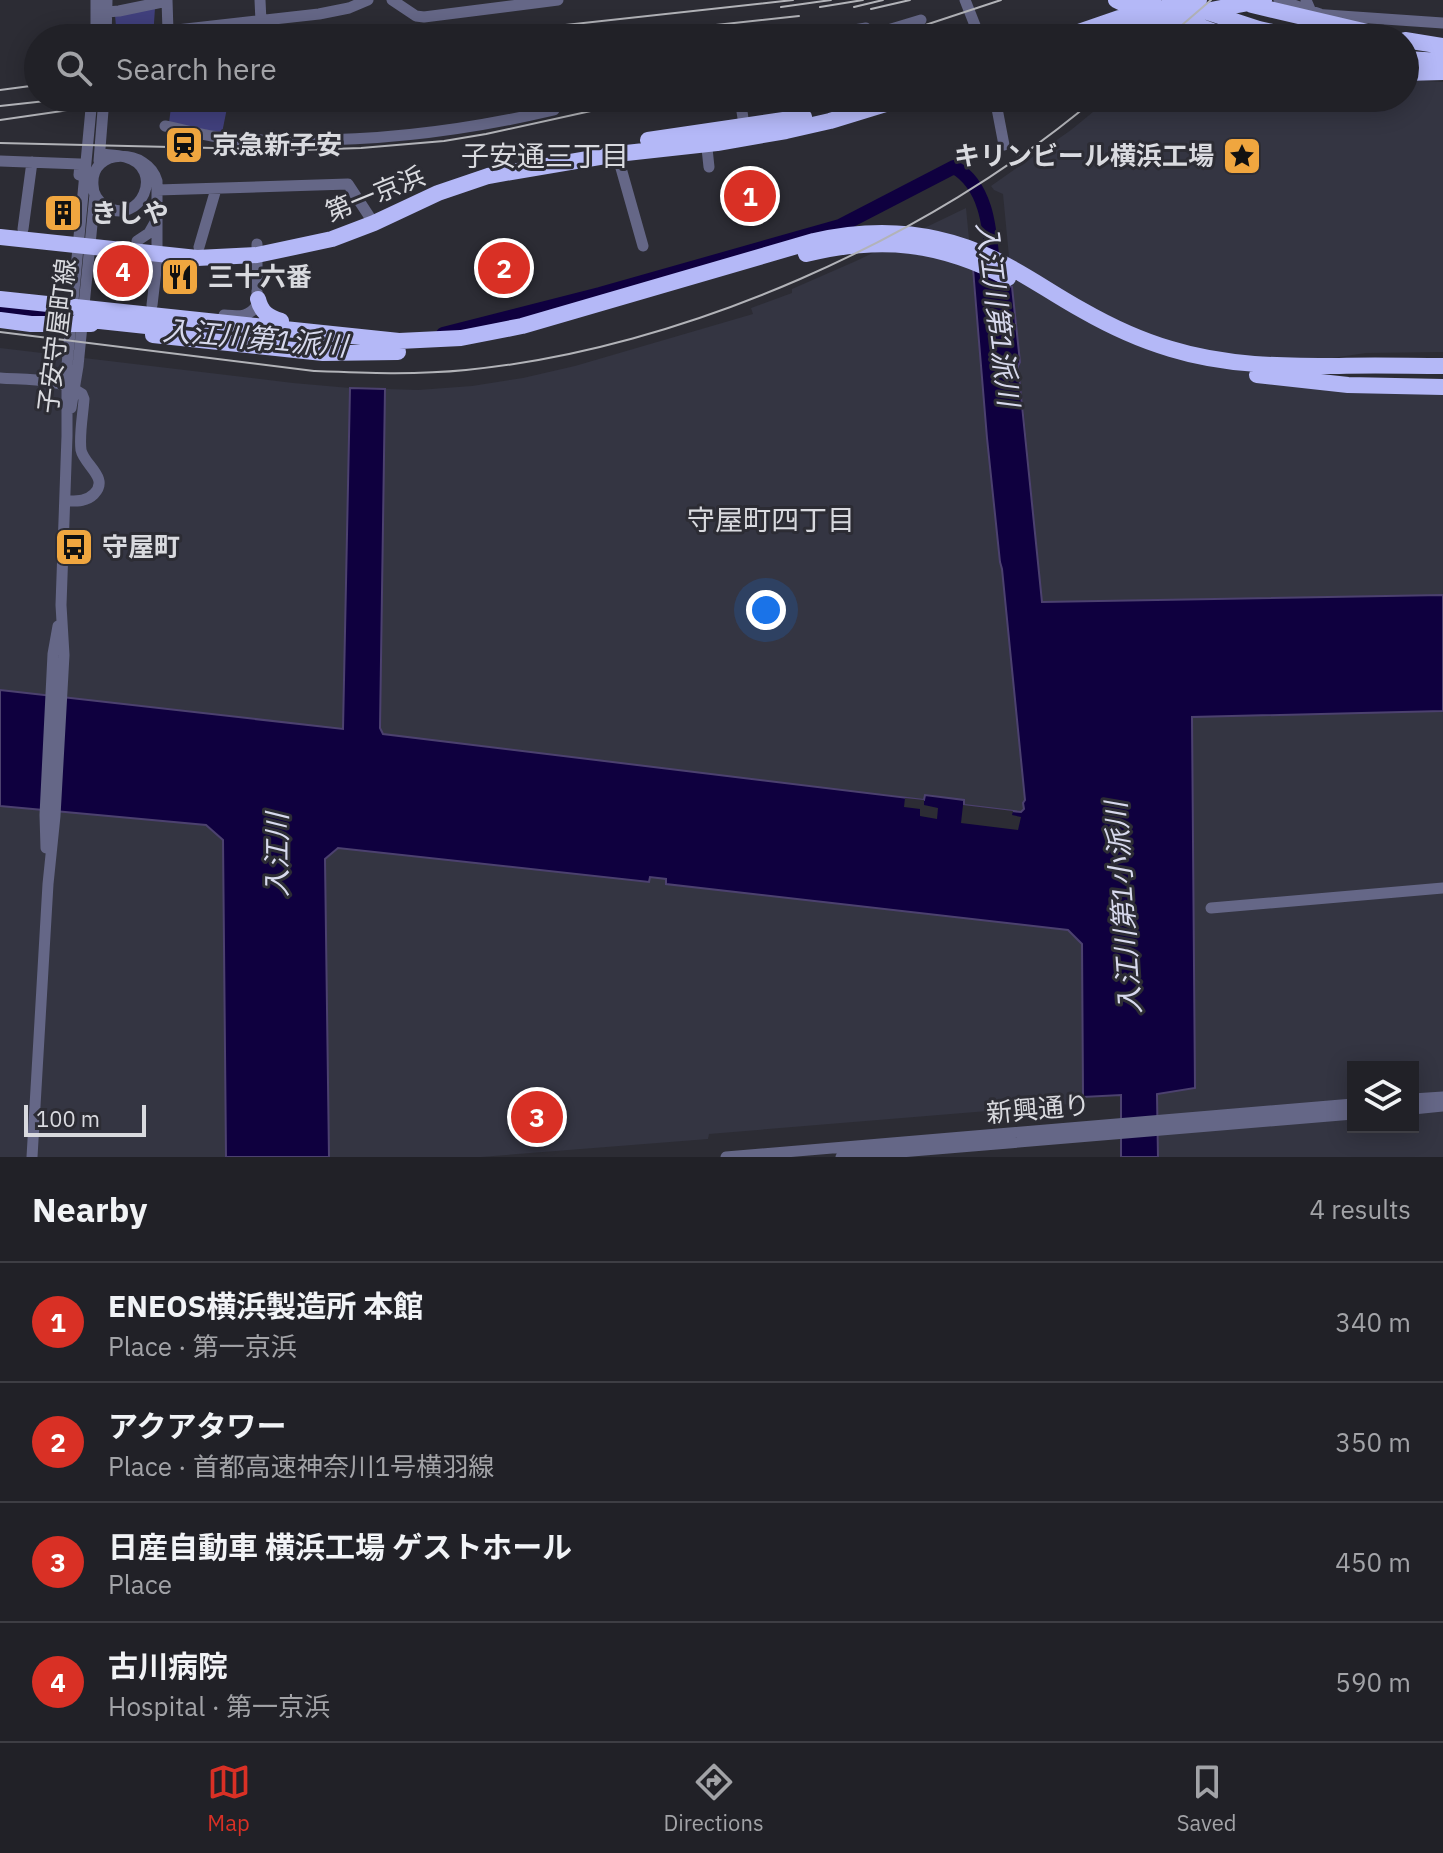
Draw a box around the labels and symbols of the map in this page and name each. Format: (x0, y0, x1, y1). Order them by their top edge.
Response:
station icon: 京急新子安 (163, 124, 205, 166)
place label: 京急新子安 (212, 127, 342, 161)
place icon: キリンビール横浜工場 (1221, 135, 1263, 177)
district label: 子安通三丁目 (461, 137, 629, 174)
place label: キリンビール横浜工場 (954, 138, 1214, 172)
street label: 第一京浜 (320, 158, 429, 228)
pin: 1 (724, 166, 776, 226)
building icon: きしや (42, 192, 84, 234)
place label: きしや (91, 195, 169, 229)
water label: 入江川第1派川 (969, 220, 1028, 411)
pin: 2 (478, 238, 530, 298)
pin: 4 (97, 241, 149, 301)
street label: 子安守屋町線 (30, 256, 82, 415)
restaurant icon: 三十六番 (159, 256, 201, 298)
place label: 三十六番 (208, 259, 312, 293)
water label: 入江川第1派川 (161, 311, 352, 364)
district label: 守屋町四丁目 (687, 501, 855, 538)
bus stop icon: 守屋町 (53, 526, 95, 568)
place label: 守屋町 (102, 529, 180, 563)
your location (746, 590, 786, 630)
water label: 入江川第1小派川 (1096, 798, 1148, 1015)
water label: 入江川 (258, 810, 295, 897)
pin: 3 (511, 1087, 563, 1147)
street label: 新興通り (985, 1087, 1091, 1129)
scale bar (24, 1101, 146, 1137)

